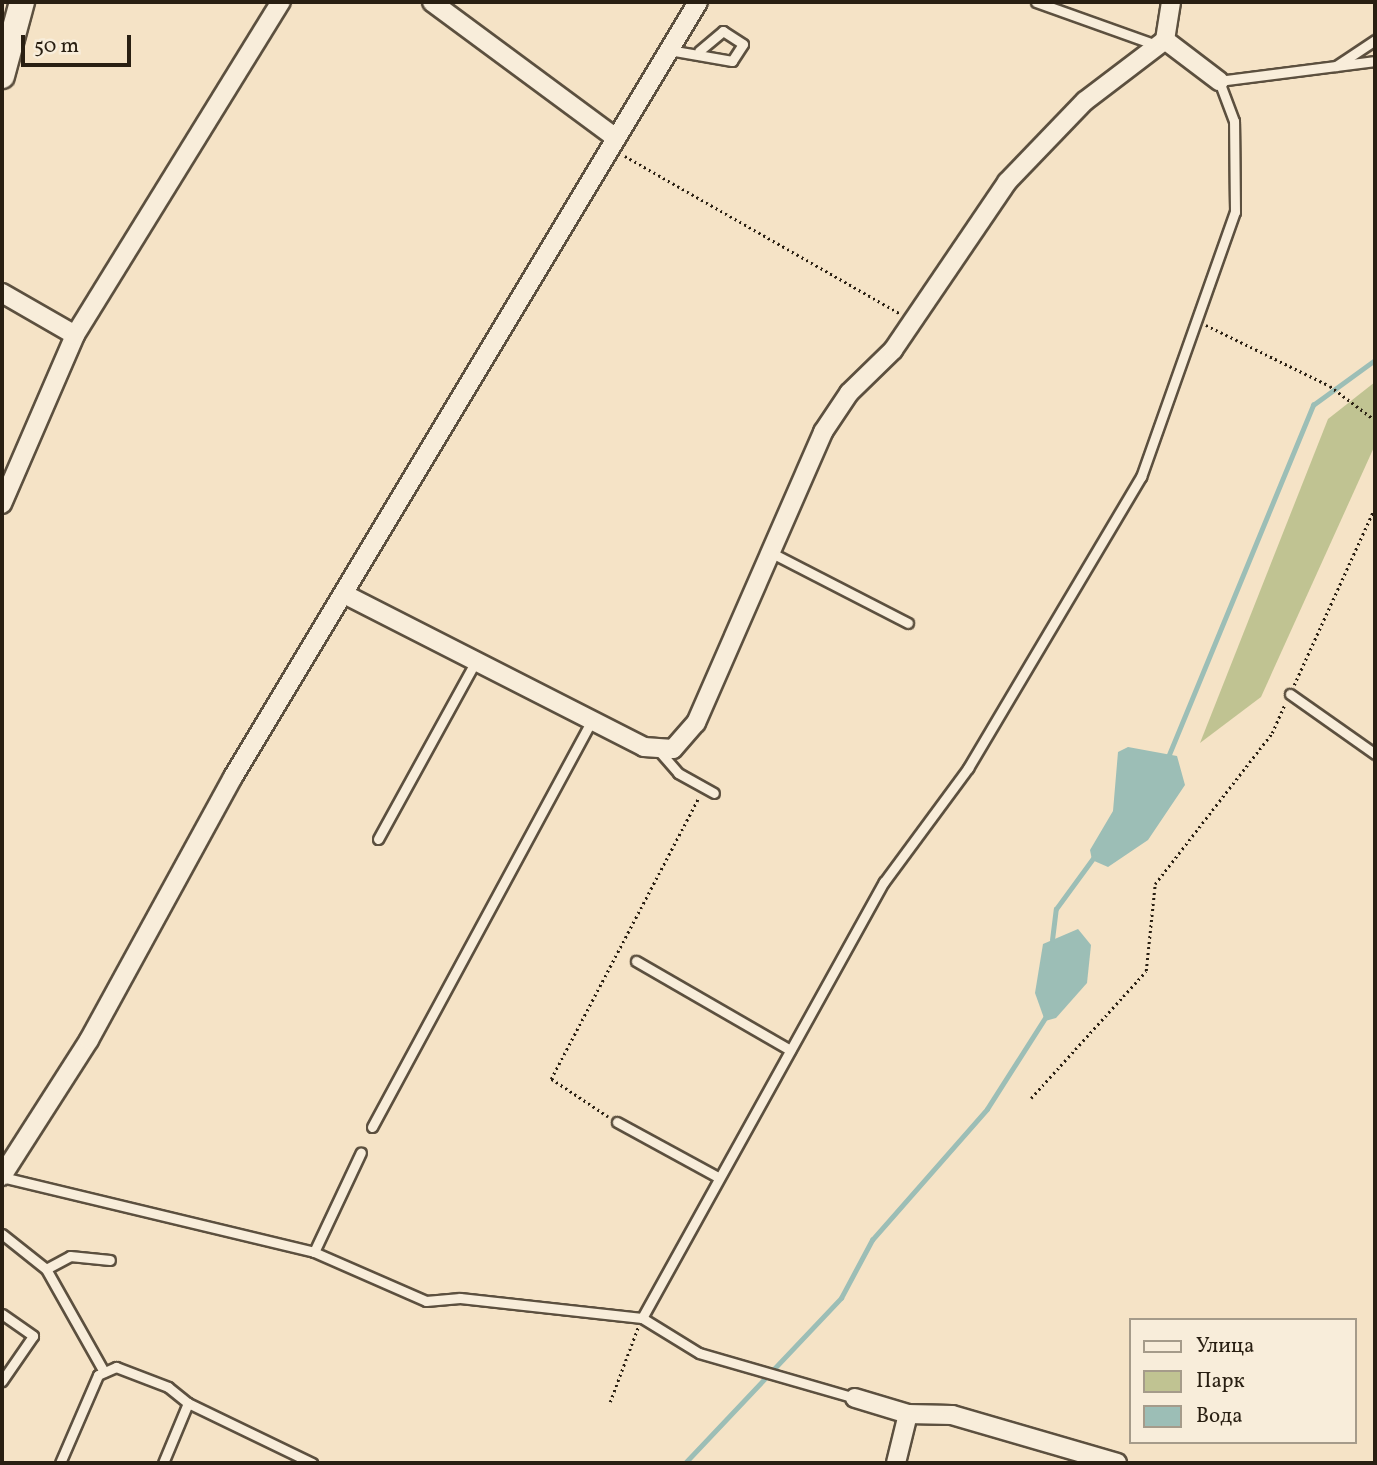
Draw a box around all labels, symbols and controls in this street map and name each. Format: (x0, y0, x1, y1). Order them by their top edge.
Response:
scale bar (24, 21, 135, 65)
text: 50 m (34, 32, 79, 61)
legend (1128, 1318, 1356, 1444)
text: Улица (1196, 1332, 1254, 1361)
text: Парк (1196, 1367, 1245, 1396)
text: Вода (1196, 1402, 1243, 1431)

